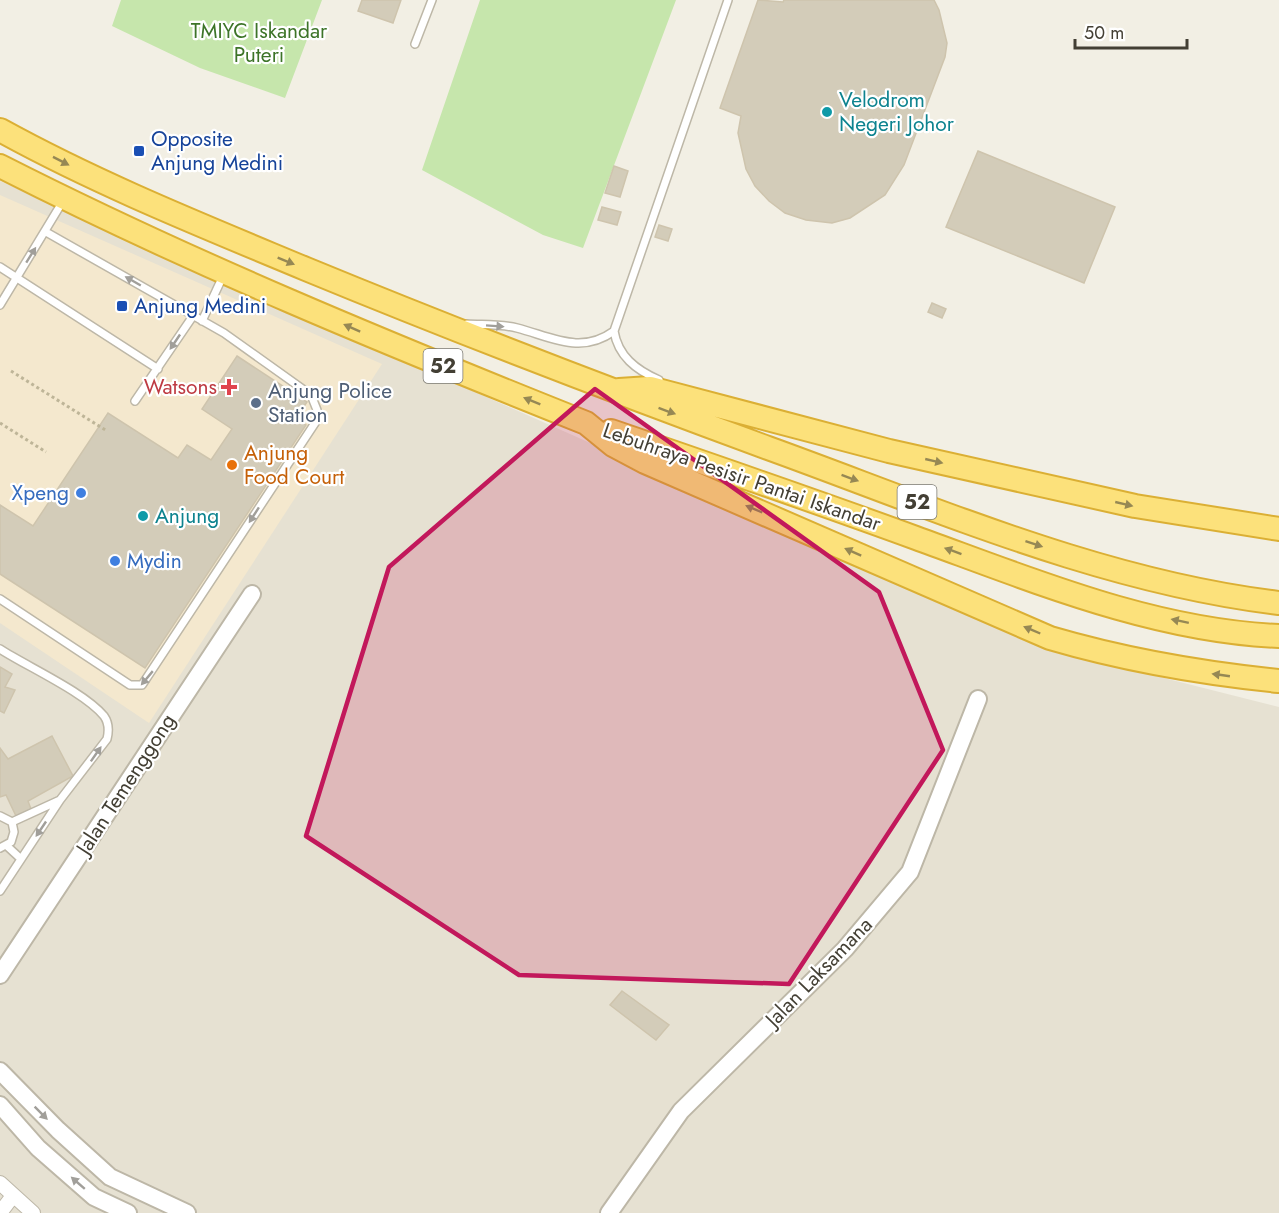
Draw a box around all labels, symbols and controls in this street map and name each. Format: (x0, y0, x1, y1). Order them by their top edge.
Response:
scale bar (1075, 12, 1188, 50)
park label: TMIYC Iskandar Puteri (191, 16, 328, 70)
text: 50 m (1084, 20, 1124, 46)
place label: Velodrom Negeri Johor (839, 85, 955, 139)
marker: Velodrom Negeri Johor (820, 105, 834, 119)
place label: Opposite Anjung Medini (151, 124, 283, 178)
marker: Opposite Anjung Medini (132, 144, 146, 158)
one-way arrow (52, 156, 70, 166)
one-way arrow (26, 247, 37, 263)
one-way arrow (278, 256, 296, 266)
one-way arrow (124, 276, 141, 286)
place label: Anjung Medini (134, 291, 266, 321)
marker: Anjung Medini (115, 299, 129, 313)
one-way arrow (485, 321, 504, 330)
one-way arrow (342, 323, 360, 333)
one-way arrow (170, 334, 181, 350)
road number: 52 (424, 349, 462, 383)
place label: Watsons (144, 372, 217, 402)
place label: Anjung Police Station (268, 376, 392, 430)
marker: Watsons (222, 380, 236, 394)
marker: Anjung Police Station (249, 396, 263, 410)
one-way arrow (523, 396, 541, 405)
one-way arrow (658, 407, 676, 416)
street label: Lebuhraya Pesisir Pantai Iskandar (599, 415, 886, 539)
place label: Anjung Food Court (244, 438, 344, 492)
one-way arrow (924, 457, 943, 466)
marker: Anjung Food Court (225, 458, 239, 472)
one-way arrow (842, 473, 860, 483)
place label: Xpeng (12, 478, 69, 508)
road number: 52 (898, 485, 936, 519)
marker: Xpeng (74, 486, 88, 500)
one-way arrow (1115, 499, 1133, 509)
place label: Anjung (155, 501, 219, 531)
one-way arrow (744, 504, 762, 514)
one-way arrow (248, 507, 260, 523)
marker: Anjung (136, 509, 150, 523)
one-way arrow (1025, 540, 1043, 550)
place label: Mydin (127, 546, 182, 576)
one-way arrow (944, 546, 962, 556)
one-way arrow (844, 548, 861, 557)
marker: Mydin (108, 554, 122, 568)
one-way arrow (1170, 616, 1189, 625)
one-way arrow (1022, 625, 1040, 635)
one-way arrow (140, 670, 153, 686)
one-way arrow (1211, 670, 1230, 679)
street label: Jalan Temenggong (68, 708, 183, 863)
one-way arrow (90, 746, 102, 762)
one-way arrow (35, 821, 47, 837)
street label: Jalan Laksamana (757, 910, 879, 1036)
one-way arrow (34, 1105, 48, 1120)
one-way arrow (71, 1177, 86, 1190)

